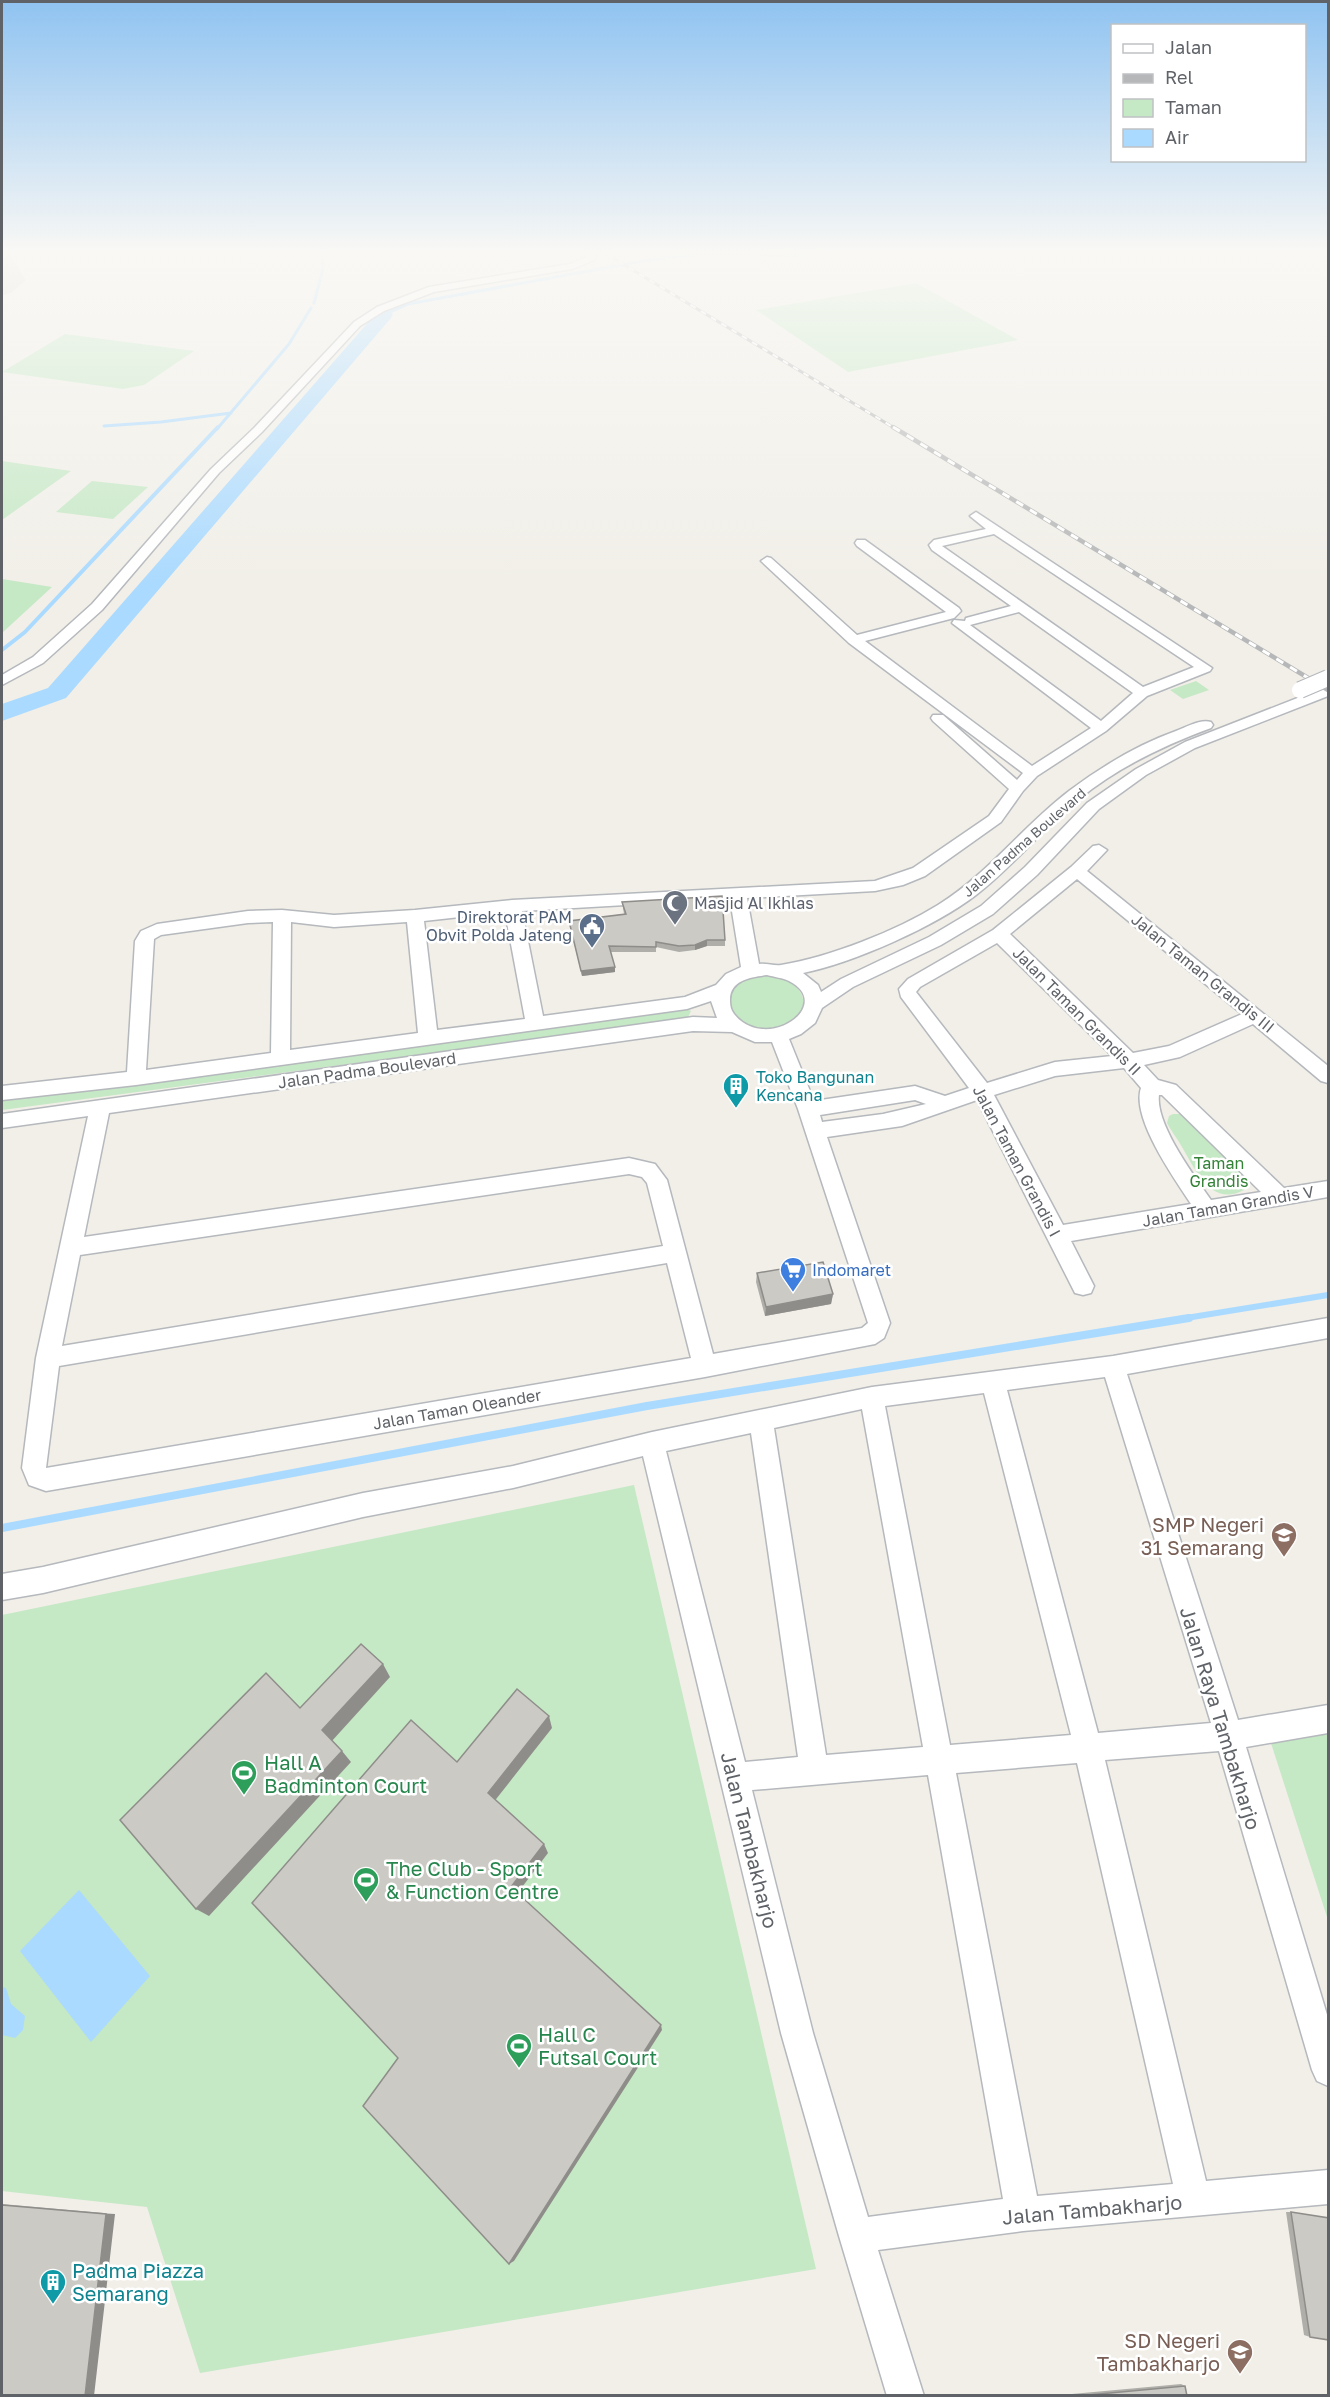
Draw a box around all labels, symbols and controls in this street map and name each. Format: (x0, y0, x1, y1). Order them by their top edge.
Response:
legend (1111, 24, 1306, 162)
text: Jalan (1165, 36, 1212, 58)
text: Rel (1165, 66, 1193, 88)
text: Taman (1165, 96, 1222, 118)
text: Air (1165, 126, 1189, 148)
street label: Jalan Padma Boulevard (959, 784, 1089, 900)
mosque icon: Masjid Al Ikhlas (660, 888, 690, 926)
place label: Masjid Al Ikhlas (694, 893, 814, 913)
place label: Direktorat PAM Obvit Polda Jateng (426, 907, 572, 945)
street label: Jalan Taman Grandis III (1127, 909, 1279, 1037)
public building icon: Direktorat PAM Obvit Polda Jateng (577, 911, 607, 949)
street label: Jalan Taman Grandis II (1009, 943, 1145, 1079)
street label: Jalan Padma Boulevard (277, 1048, 457, 1092)
place label: Toko Bangunan Kencana (756, 1067, 874, 1105)
building icon: Toko Bangunan Kencana (721, 1071, 751, 1109)
street label: Jalan Taman Grandis I (969, 1082, 1065, 1240)
park label: Taman Grandis (1190, 1153, 1248, 1191)
street label: Jalan Taman Grandis V (1141, 1181, 1316, 1231)
supermarket icon: Indomaret (778, 1255, 808, 1293)
place label: Indomaret (812, 1260, 891, 1280)
street label: Jalan Taman Oleander (371, 1384, 543, 1434)
place label: SMP Negeri 31 Semarang (1141, 1512, 1264, 1559)
school or university icon: SMP Negeri 31 Semarang (1269, 1520, 1299, 1558)
street label: Jalan Raya Tambakharjo (1176, 1604, 1266, 1832)
street label: Jalan Tambakharjo (717, 1749, 783, 1931)
place label: Hall A Badminton Court (264, 1750, 427, 1797)
sports icon: Hall A Badminton Court (229, 1758, 259, 1796)
place label: The Club - Sport & Function Centre (386, 1856, 559, 1903)
sports icon: The Club - Sport & Function Centre (351, 1865, 381, 1903)
place label: Hall C Futsal Court (538, 2022, 657, 2069)
sports icon: Hall C Futsal Court (504, 2031, 534, 2069)
street label: Jalan Tambakharjo (1001, 2189, 1183, 2229)
place label: Padma Piazza Semarang (72, 2258, 204, 2305)
building icon: Padma Piazza Semarang (38, 2267, 68, 2305)
place label: SD Negeri Tambakharjo (1097, 2328, 1220, 2375)
school or university icon: SD Negeri Tambakharjo (1225, 2337, 1255, 2375)

